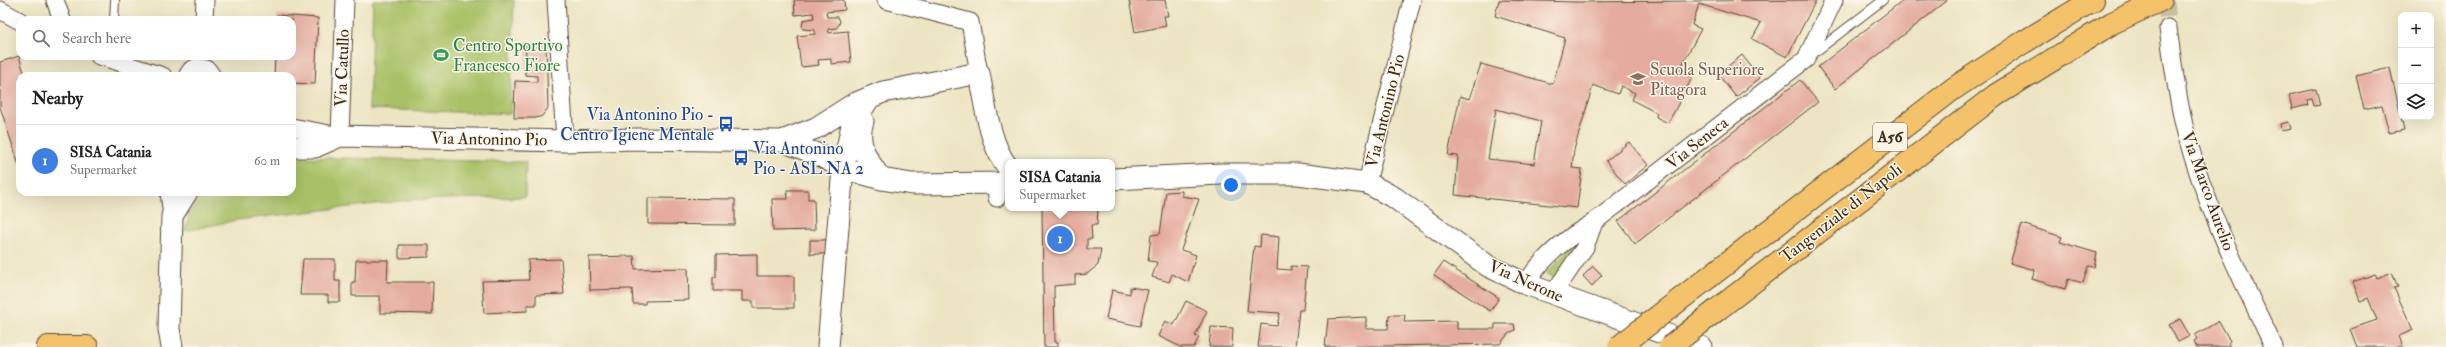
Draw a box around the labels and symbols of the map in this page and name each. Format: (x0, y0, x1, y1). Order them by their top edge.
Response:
street label: Via Catullo (330, 29, 354, 107)
place label: Centro Sportivo Francesco Fiore (453, 35, 563, 76)
sports icon: Centro Sportivo Francesco Fiore (432, 46, 450, 64)
street label: Via Antonino Pio (1361, 52, 1409, 170)
place label: Scuola Superiore Pitagora (1650, 59, 1764, 100)
school or university icon: Scuola Superiore Pitagora (1629, 70, 1647, 88)
place label: Via Antonino Pio - Centro Igiene Mentale (560, 104, 714, 145)
street label: Via Seneca (1662, 112, 1733, 174)
bus stop icon: Via Antonino Pio - Centro Igiene Mentale (717, 115, 735, 133)
road number: A56 (1873, 123, 1907, 151)
street label: Via Antonino Pio (431, 127, 547, 151)
street label: Via Marco Aurelio (2177, 129, 2239, 253)
place label: Via Antonino Pio - ASL NA 2 (753, 138, 864, 179)
bus stop icon: Via Antonino Pio - ASL NA 2 (732, 149, 750, 167)
street label: Tangenziale di Napoli (1776, 158, 1907, 268)
your location (1221, 175, 1241, 195)
pin: 1 (1047, 224, 1073, 254)
street label: Via Nerone (1485, 255, 1567, 307)

